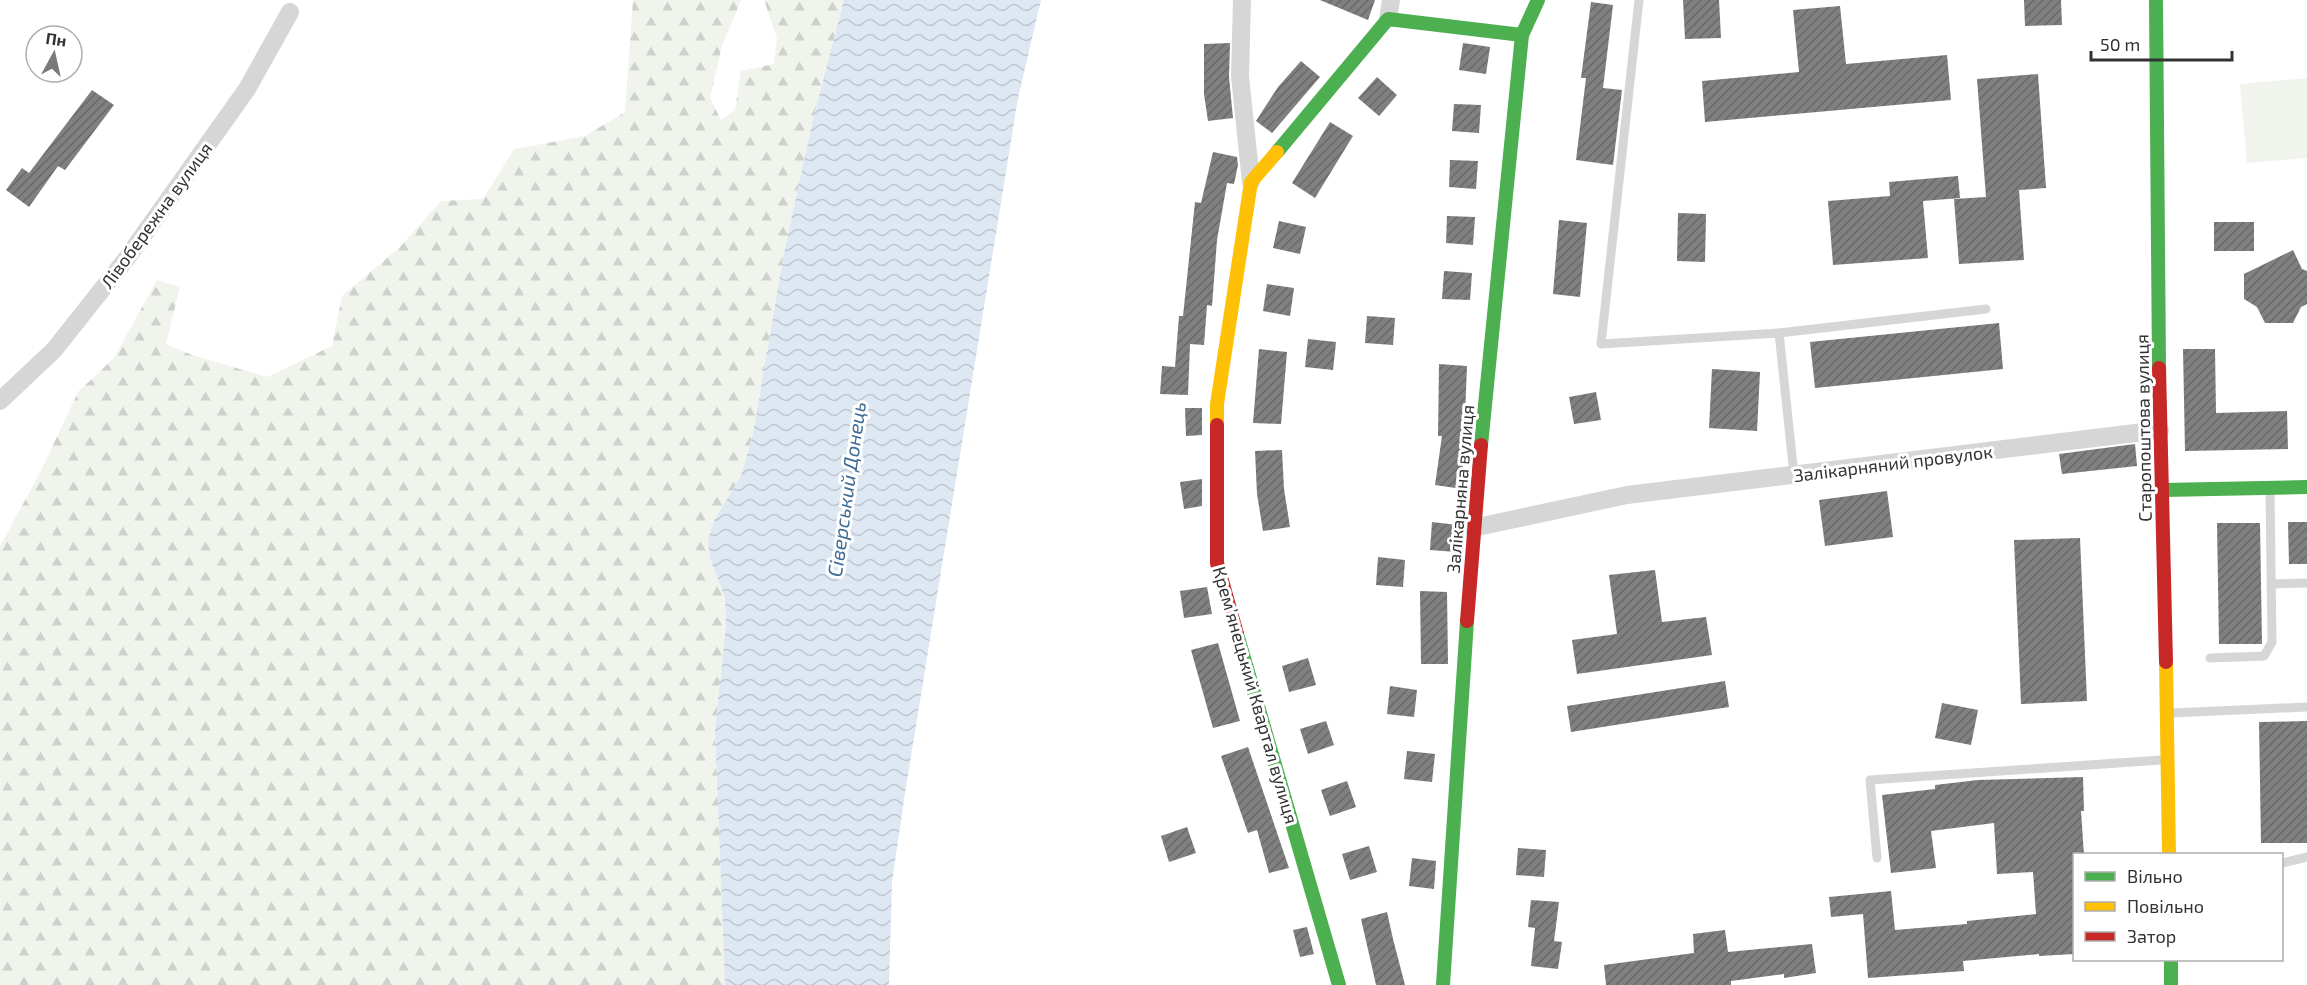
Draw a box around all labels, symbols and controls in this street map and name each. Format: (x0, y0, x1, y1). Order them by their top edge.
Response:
north arrow (24, 24, 84, 84)
scale bar (2091, 24, 2232, 62)
text: Пн (45, 28, 68, 50)
text: 50 m (2100, 33, 2140, 55)
street label: Лівобережна вулиця (96, 138, 216, 292)
street label: Старопоштова вулиця (2130, 334, 2156, 522)
water label: Сіверський Донець (822, 400, 870, 578)
street label: Залікарняна вулиця (1442, 404, 1478, 574)
street label: Залікарняний провулок (1792, 440, 1994, 486)
street label: Крем’янецький Квартал вулиця (1209, 564, 1303, 826)
legend (2073, 853, 2283, 961)
text: Вільно (2127, 865, 2183, 887)
text: Повільно (2127, 895, 2204, 917)
text: Затор (2127, 925, 2176, 947)

